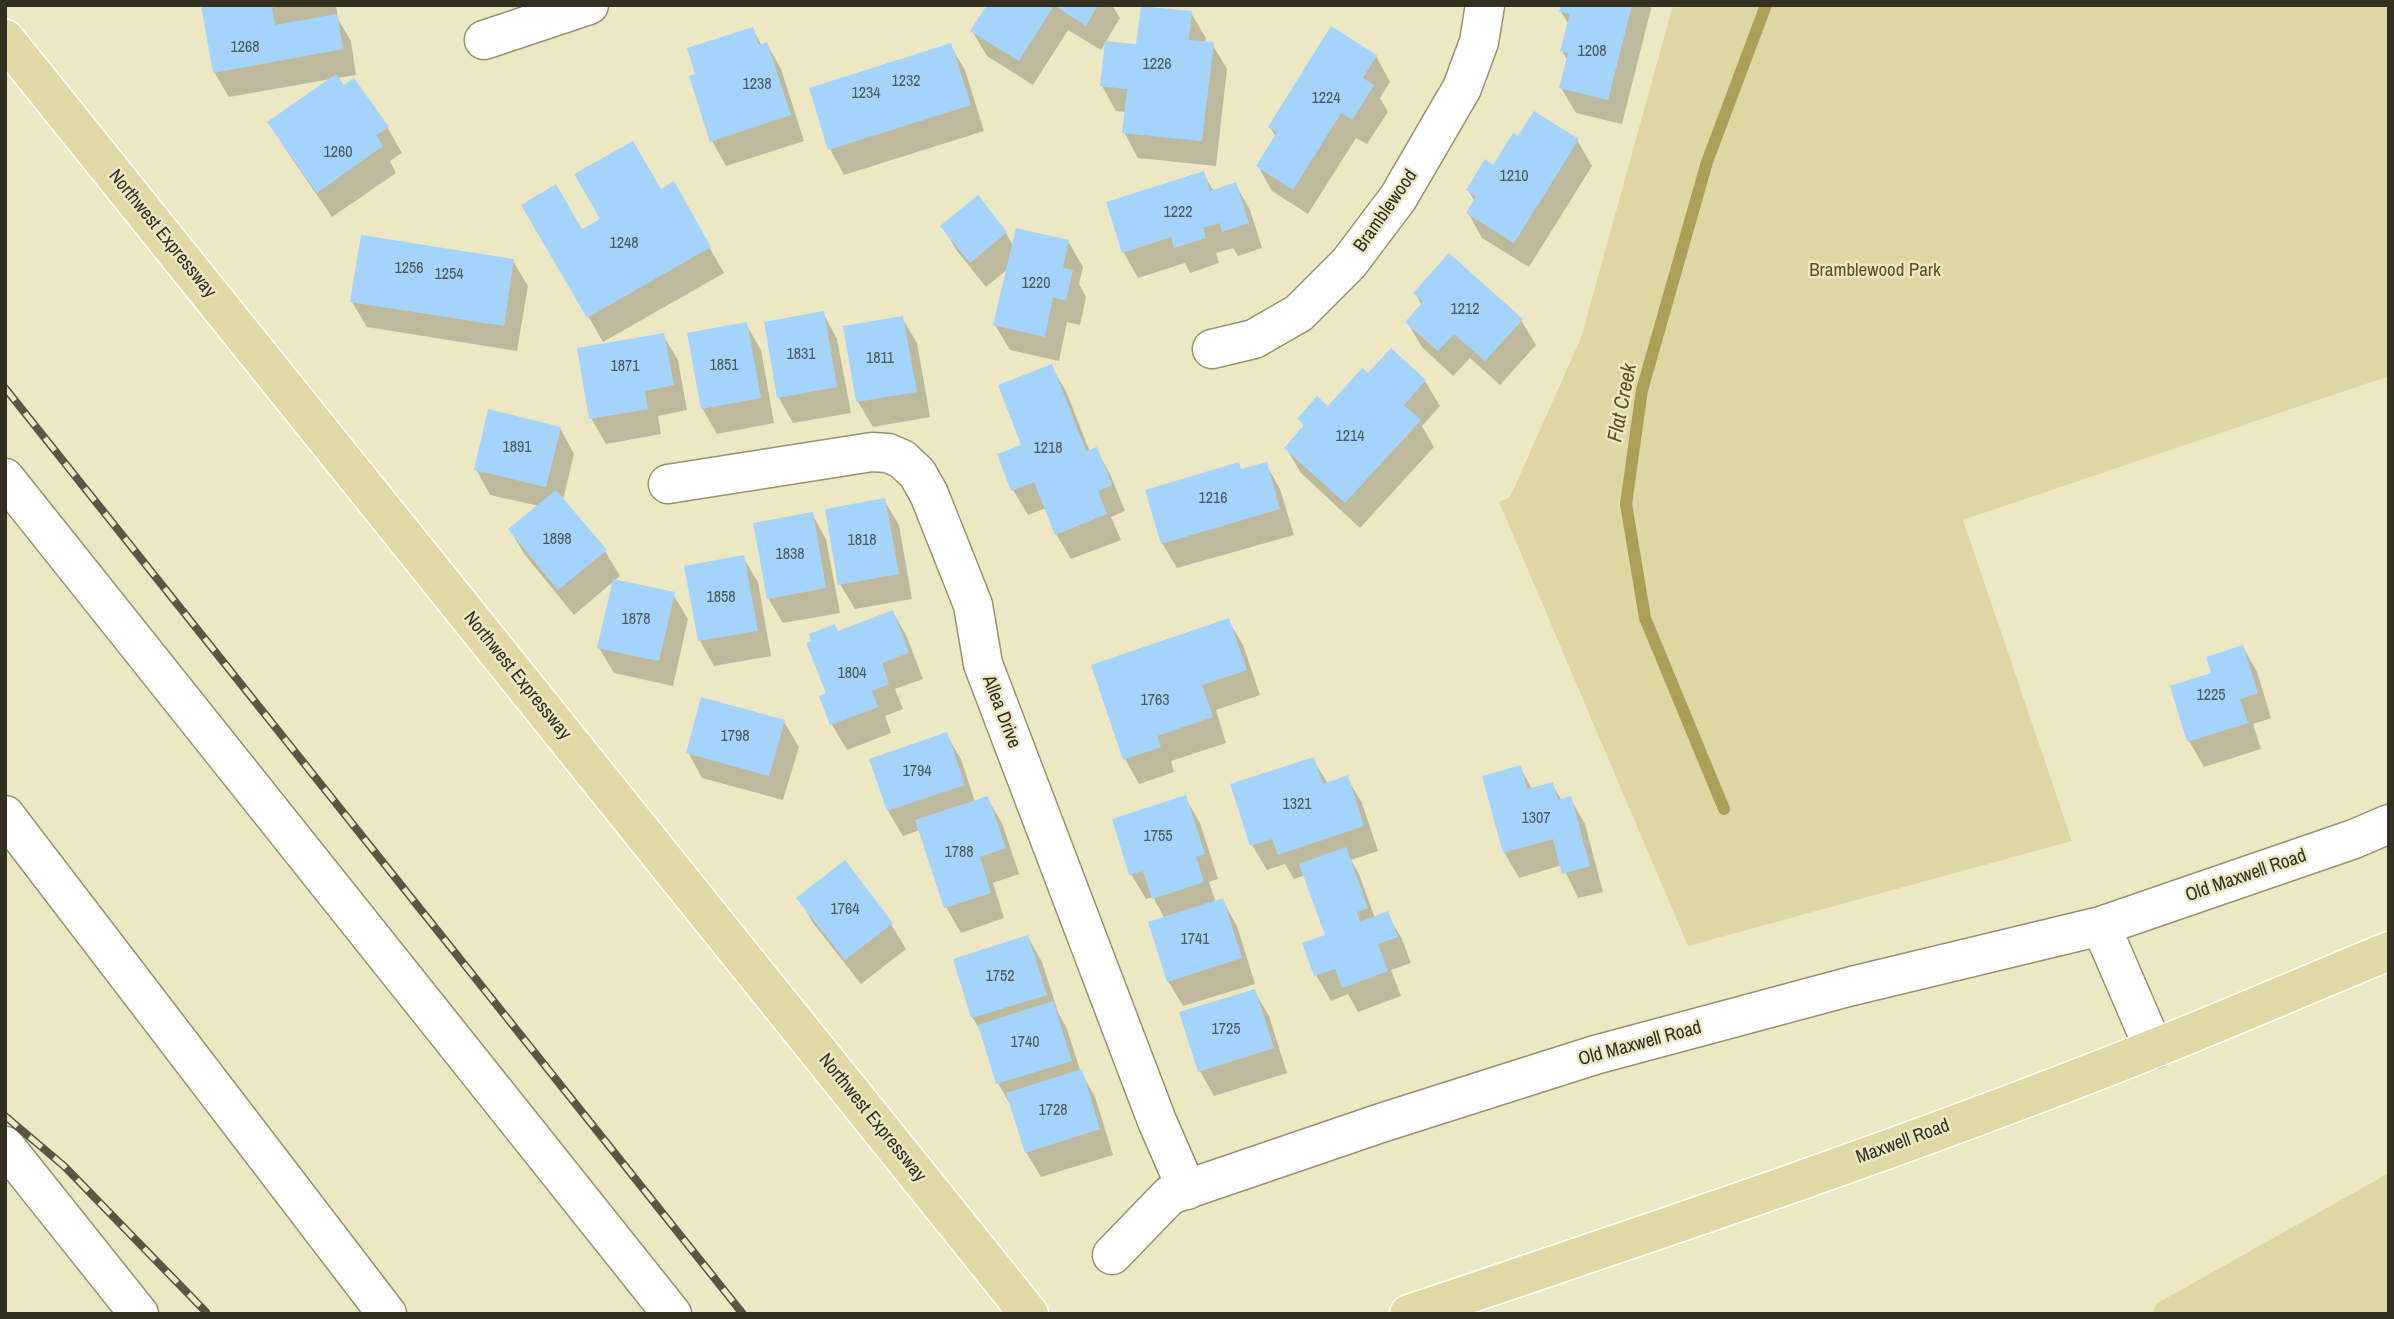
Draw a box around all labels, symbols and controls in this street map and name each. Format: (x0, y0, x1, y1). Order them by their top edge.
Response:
house number: 1268 (230, 38, 260, 58)
house number: 1208 (1577, 42, 1607, 62)
house number: 1226 (1142, 55, 1172, 75)
house number: 1232 (891, 72, 921, 92)
house number: 1238 (742, 75, 772, 95)
house number: 1234 (851, 84, 881, 104)
house number: 1224 (1311, 89, 1341, 109)
house number: 1260 (323, 143, 353, 163)
street label: Northwest Expressway (103, 165, 221, 303)
street label: Bramblewood (1349, 165, 1423, 257)
house number: 1210 (1499, 167, 1529, 187)
house number: 1222 (1163, 203, 1193, 223)
house number: 1248 (609, 234, 639, 254)
house number: 1256 (394, 259, 424, 279)
park label: Bramblewood Park (1809, 260, 1941, 282)
house number: 1254 (434, 265, 464, 285)
house number: 1220 (1021, 274, 1051, 294)
house number: 1212 (1450, 300, 1480, 320)
house number: 1831 (786, 345, 816, 365)
house number: 1811 (866, 349, 894, 369)
house number: 1851 (709, 356, 739, 376)
house number: 1871 (610, 357, 640, 377)
water label: Flat Creek (1603, 362, 1643, 444)
house number: 1214 (1335, 427, 1365, 447)
house number: 1891 (502, 438, 532, 458)
house number: 1218 (1033, 439, 1063, 459)
house number: 1216 (1198, 489, 1228, 509)
house number: 1898 (542, 530, 572, 550)
house number: 1818 (847, 531, 877, 551)
house number: 1838 (775, 545, 805, 565)
house number: 1858 (706, 588, 736, 608)
street label: Northwest Expressway (458, 607, 576, 745)
house number: 1878 (621, 610, 651, 630)
house number: 1804 (837, 664, 867, 684)
street label: Allea Drive (977, 672, 1025, 752)
house number: 1225 (2196, 686, 2226, 706)
house number: 1763 (1140, 691, 1170, 711)
house number: 1798 (720, 727, 750, 747)
house number: 1794 (902, 762, 932, 782)
house number: 1321 (1282, 795, 1312, 815)
house number: 1307 (1521, 809, 1551, 829)
house number: 1755 (1143, 827, 1173, 847)
house number: 1788 (944, 843, 974, 863)
street label: Old Maxwell Road (2183, 845, 2309, 907)
house number: 1764 (830, 900, 860, 920)
house number: 1741 (1180, 930, 1210, 950)
house number: 1752 (985, 967, 1015, 987)
street label: Old Maxwell Road (1576, 1017, 1704, 1071)
house number: 1725 (1211, 1020, 1241, 1040)
house number: 1740 (1010, 1033, 1040, 1053)
street label: Northwest Expressway (813, 1049, 931, 1187)
house number: 1728 (1038, 1101, 1068, 1121)
street label: Maxwell Road (1853, 1115, 1953, 1169)

